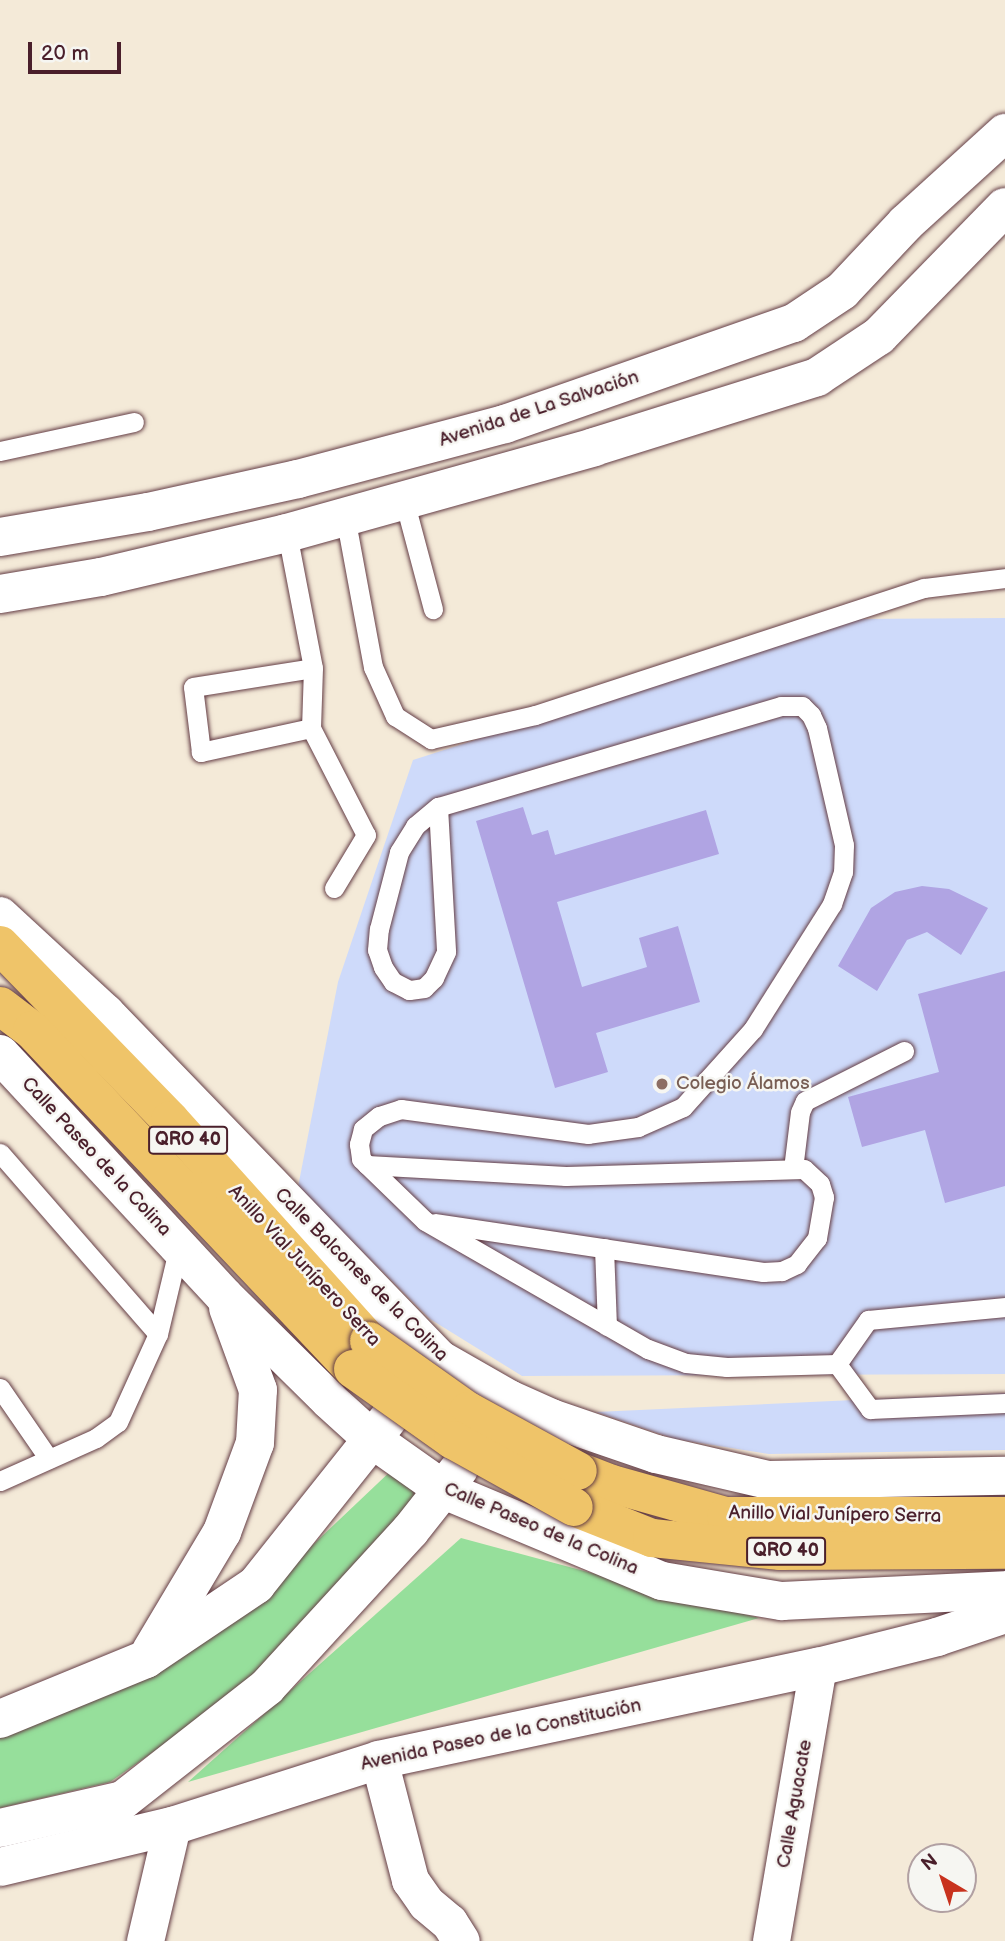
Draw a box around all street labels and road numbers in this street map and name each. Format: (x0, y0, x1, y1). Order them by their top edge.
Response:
street label: Avenida de La Salvación (436, 366, 642, 452)
street label: Calle Paseo de la Colina (16, 1073, 176, 1241)
road number: QRO 40 (148, 1126, 228, 1154)
street label: Anillo Vial Junípero Serra (222, 1180, 386, 1352)
street label: Calle Balcones de la Colina (269, 1183, 453, 1367)
street label: Calle Paseo de la Colina (440, 1478, 642, 1580)
street label: Anillo Vial Junípero Serra (728, 1502, 942, 1528)
road number: QRO 40 (746, 1536, 826, 1566)
street label: Avenida Paseo de la Constitución (359, 1694, 643, 1776)
street label: Calle Aguacate (772, 1738, 818, 1870)

